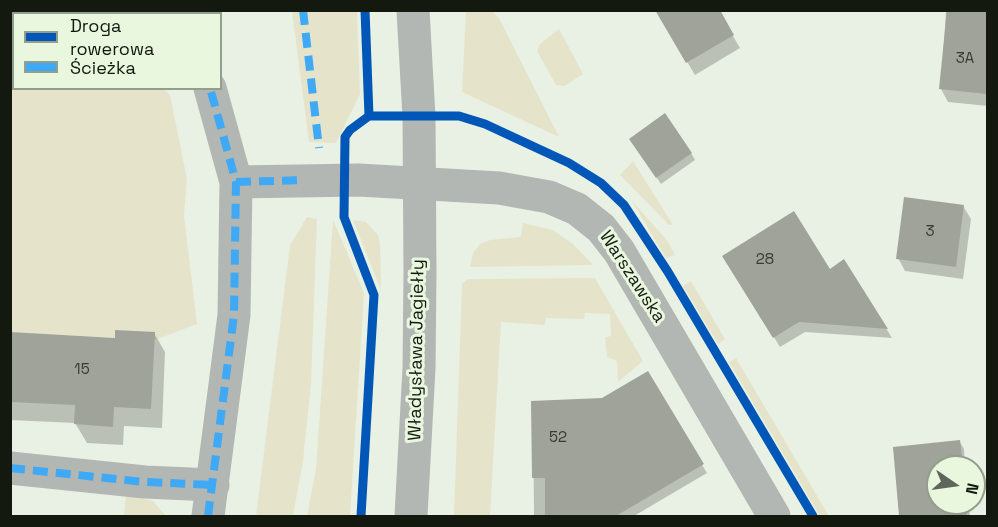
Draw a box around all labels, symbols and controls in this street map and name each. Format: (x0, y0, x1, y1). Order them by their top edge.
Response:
legend (12, 12, 222, 90)
text: Droga rowerowa (70, 14, 154, 60)
house number: 3A (956, 50, 974, 68)
text: Ścieżka (70, 56, 136, 79)
house number: 3 (925, 223, 935, 241)
street label: Warszawska (594, 227, 670, 327)
house number: 28 (756, 251, 774, 269)
street label: Władysława Jagiełły (405, 259, 429, 441)
house number: 15 (74, 361, 90, 379)
house number: 52 (549, 429, 567, 447)
north arrow (926, 455, 986, 515)
text: N (961, 481, 984, 496)

